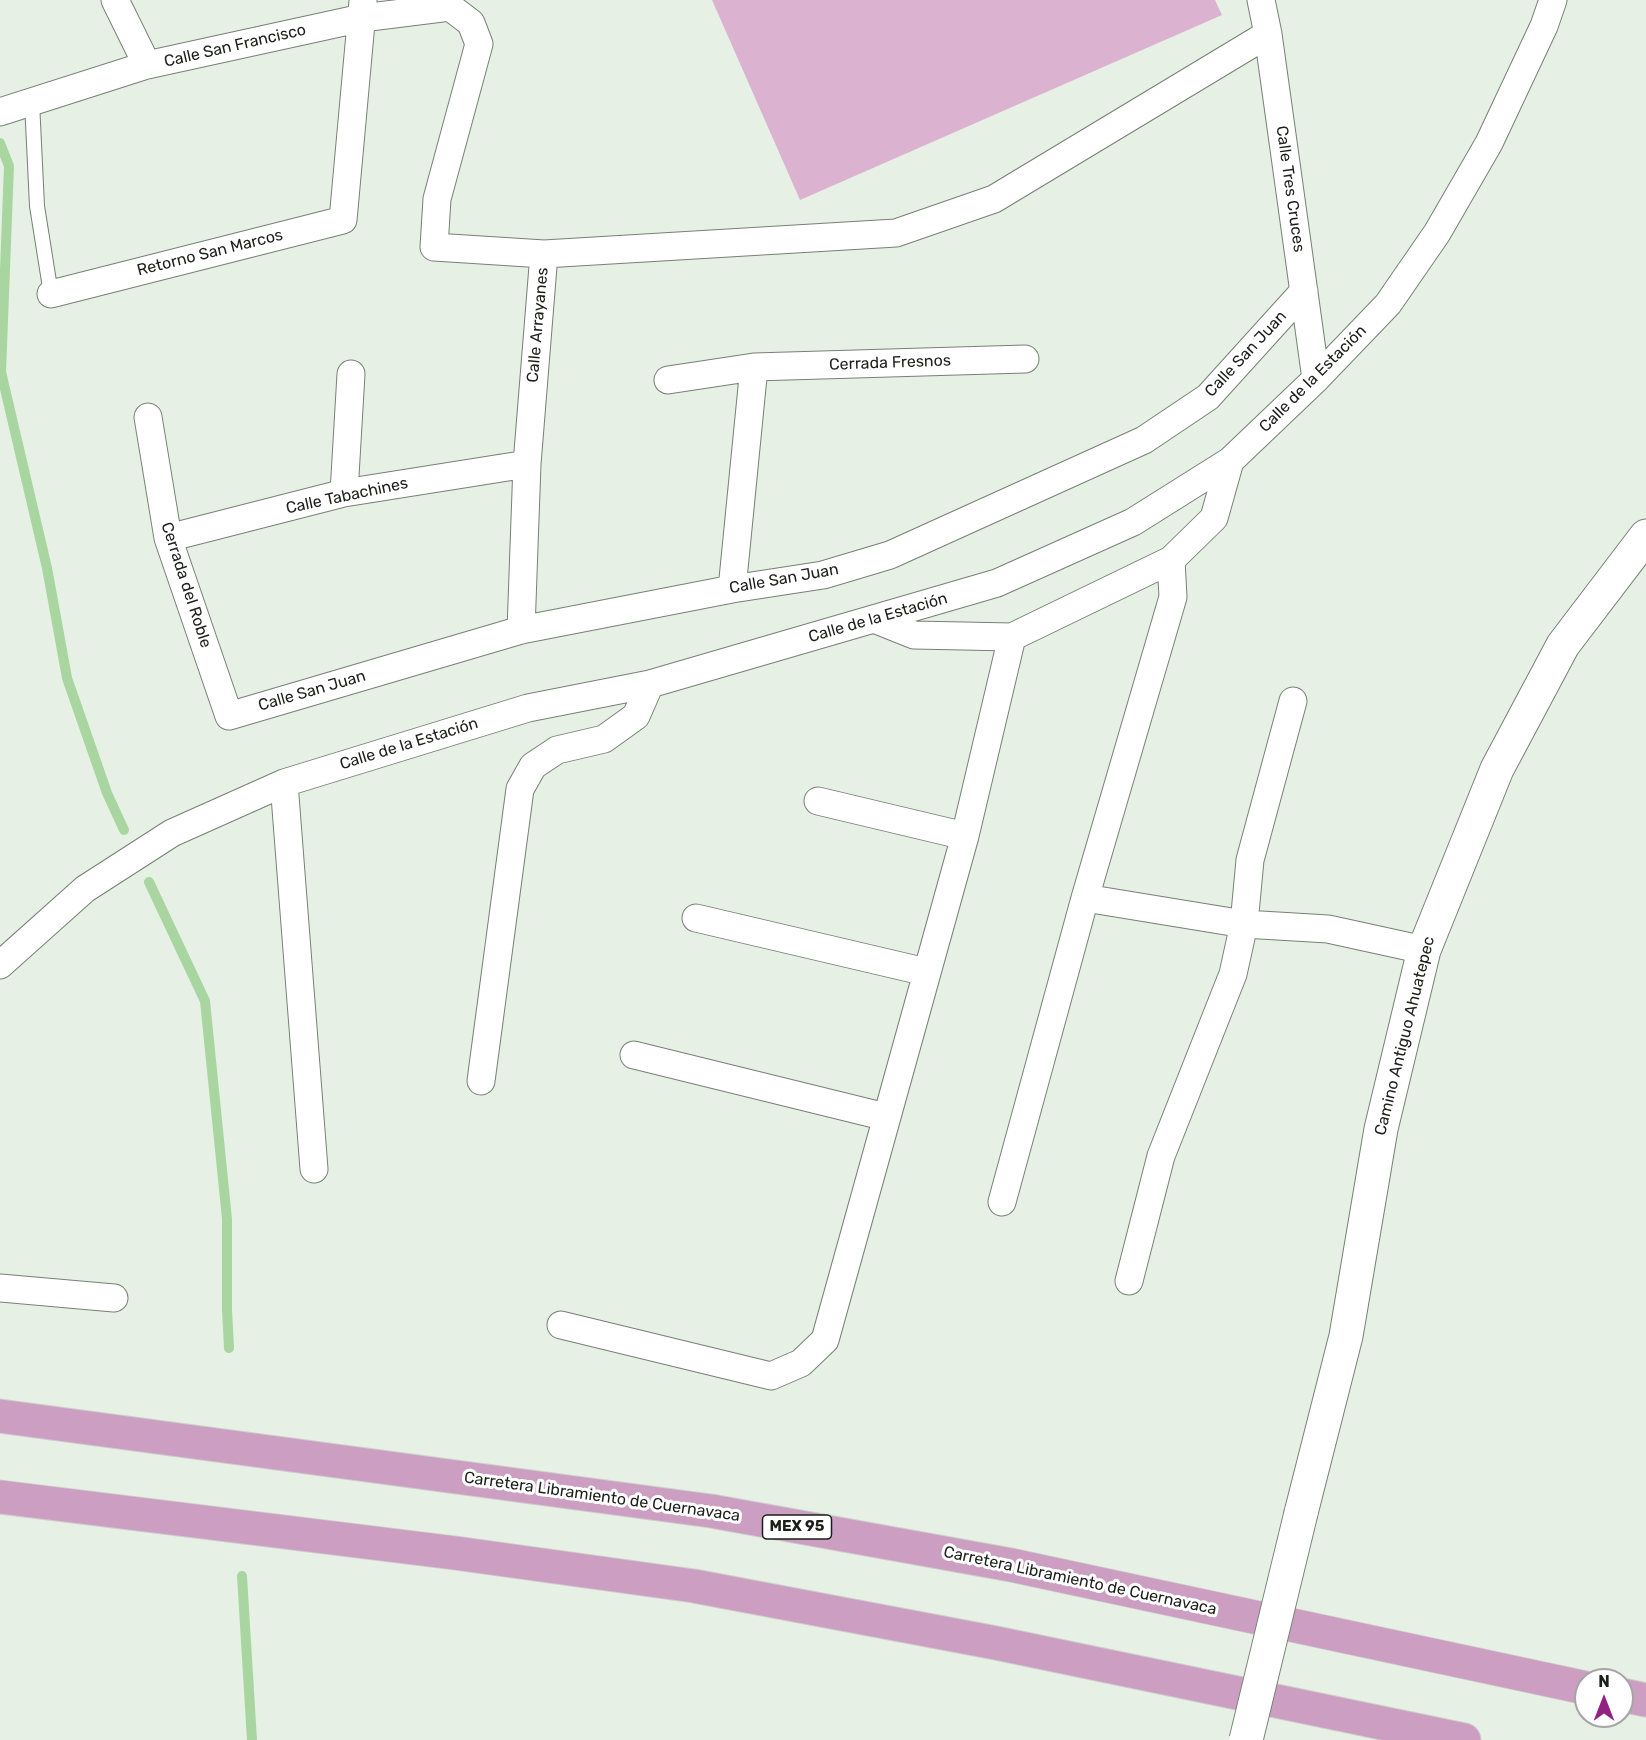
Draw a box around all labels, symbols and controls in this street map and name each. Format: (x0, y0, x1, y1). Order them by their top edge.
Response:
street label: Calle San Francisco (162, 20, 308, 72)
street label: Calle Tres Cruces (1272, 125, 1308, 253)
street label: Retorno San Marcos (135, 226, 285, 280)
street label: Calle Arrayanes (523, 267, 553, 383)
street label: Calle San Juan (1201, 307, 1291, 401)
street label: Calle de la Estación (1255, 321, 1371, 437)
street label: Cerrada Fresnos (829, 351, 951, 375)
street label: Calle Tabachines (284, 474, 410, 518)
street label: Cerrada del Roble (157, 520, 215, 650)
street label: Calle San Juan (728, 560, 840, 598)
street label: Calle de la Estación (806, 589, 950, 647)
street label: Calle San Juan (256, 667, 368, 715)
street label: Calle de la Estación (337, 714, 481, 774)
street label: Camino Antiguo Ahuatepec (1371, 934, 1439, 1138)
street label: Carretera Libramiento de Cuernavaca (463, 1468, 741, 1526)
road number: MEX 95 (762, 1515, 832, 1539)
street label: Carretera Libramiento de Cuernavaca (942, 1543, 1218, 1619)
north arrow (1574, 1668, 1634, 1728)
text: N (1598, 1672, 1610, 1691)

